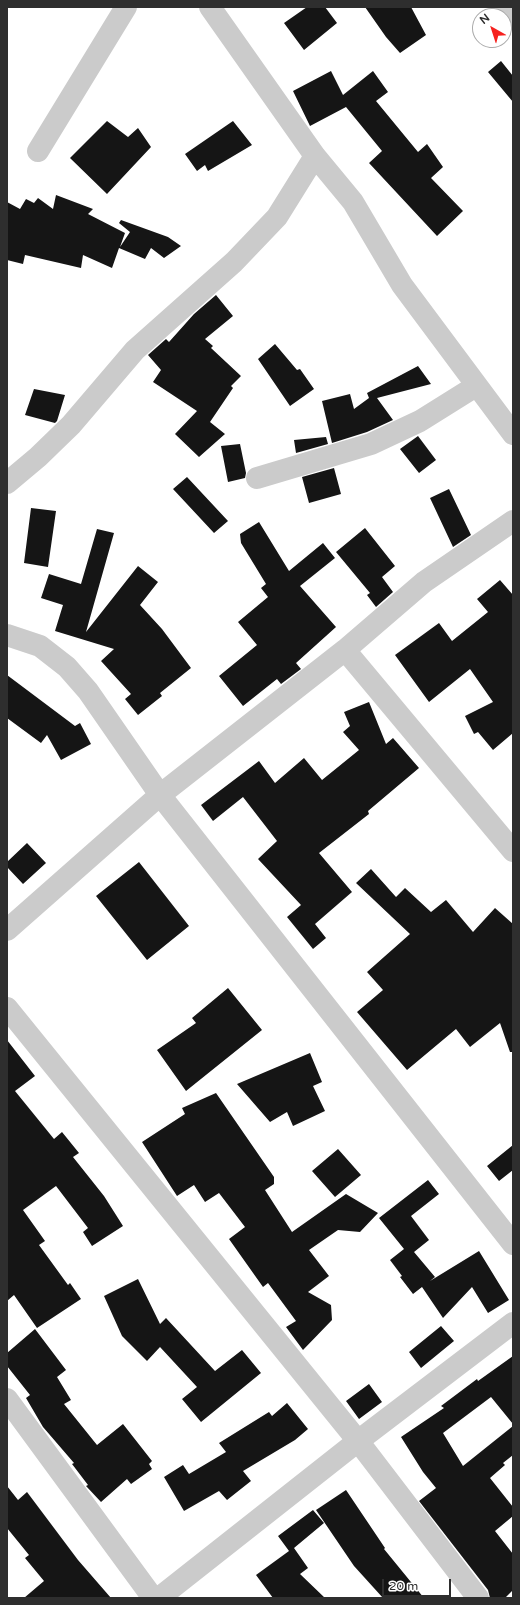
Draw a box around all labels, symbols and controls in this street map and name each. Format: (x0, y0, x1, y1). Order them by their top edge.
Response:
north arrow (472, 8, 512, 48)
text: N (477, 11, 492, 27)
scale bar (384, 1571, 453, 1597)
text: 20 m (389, 1579, 418, 1593)

